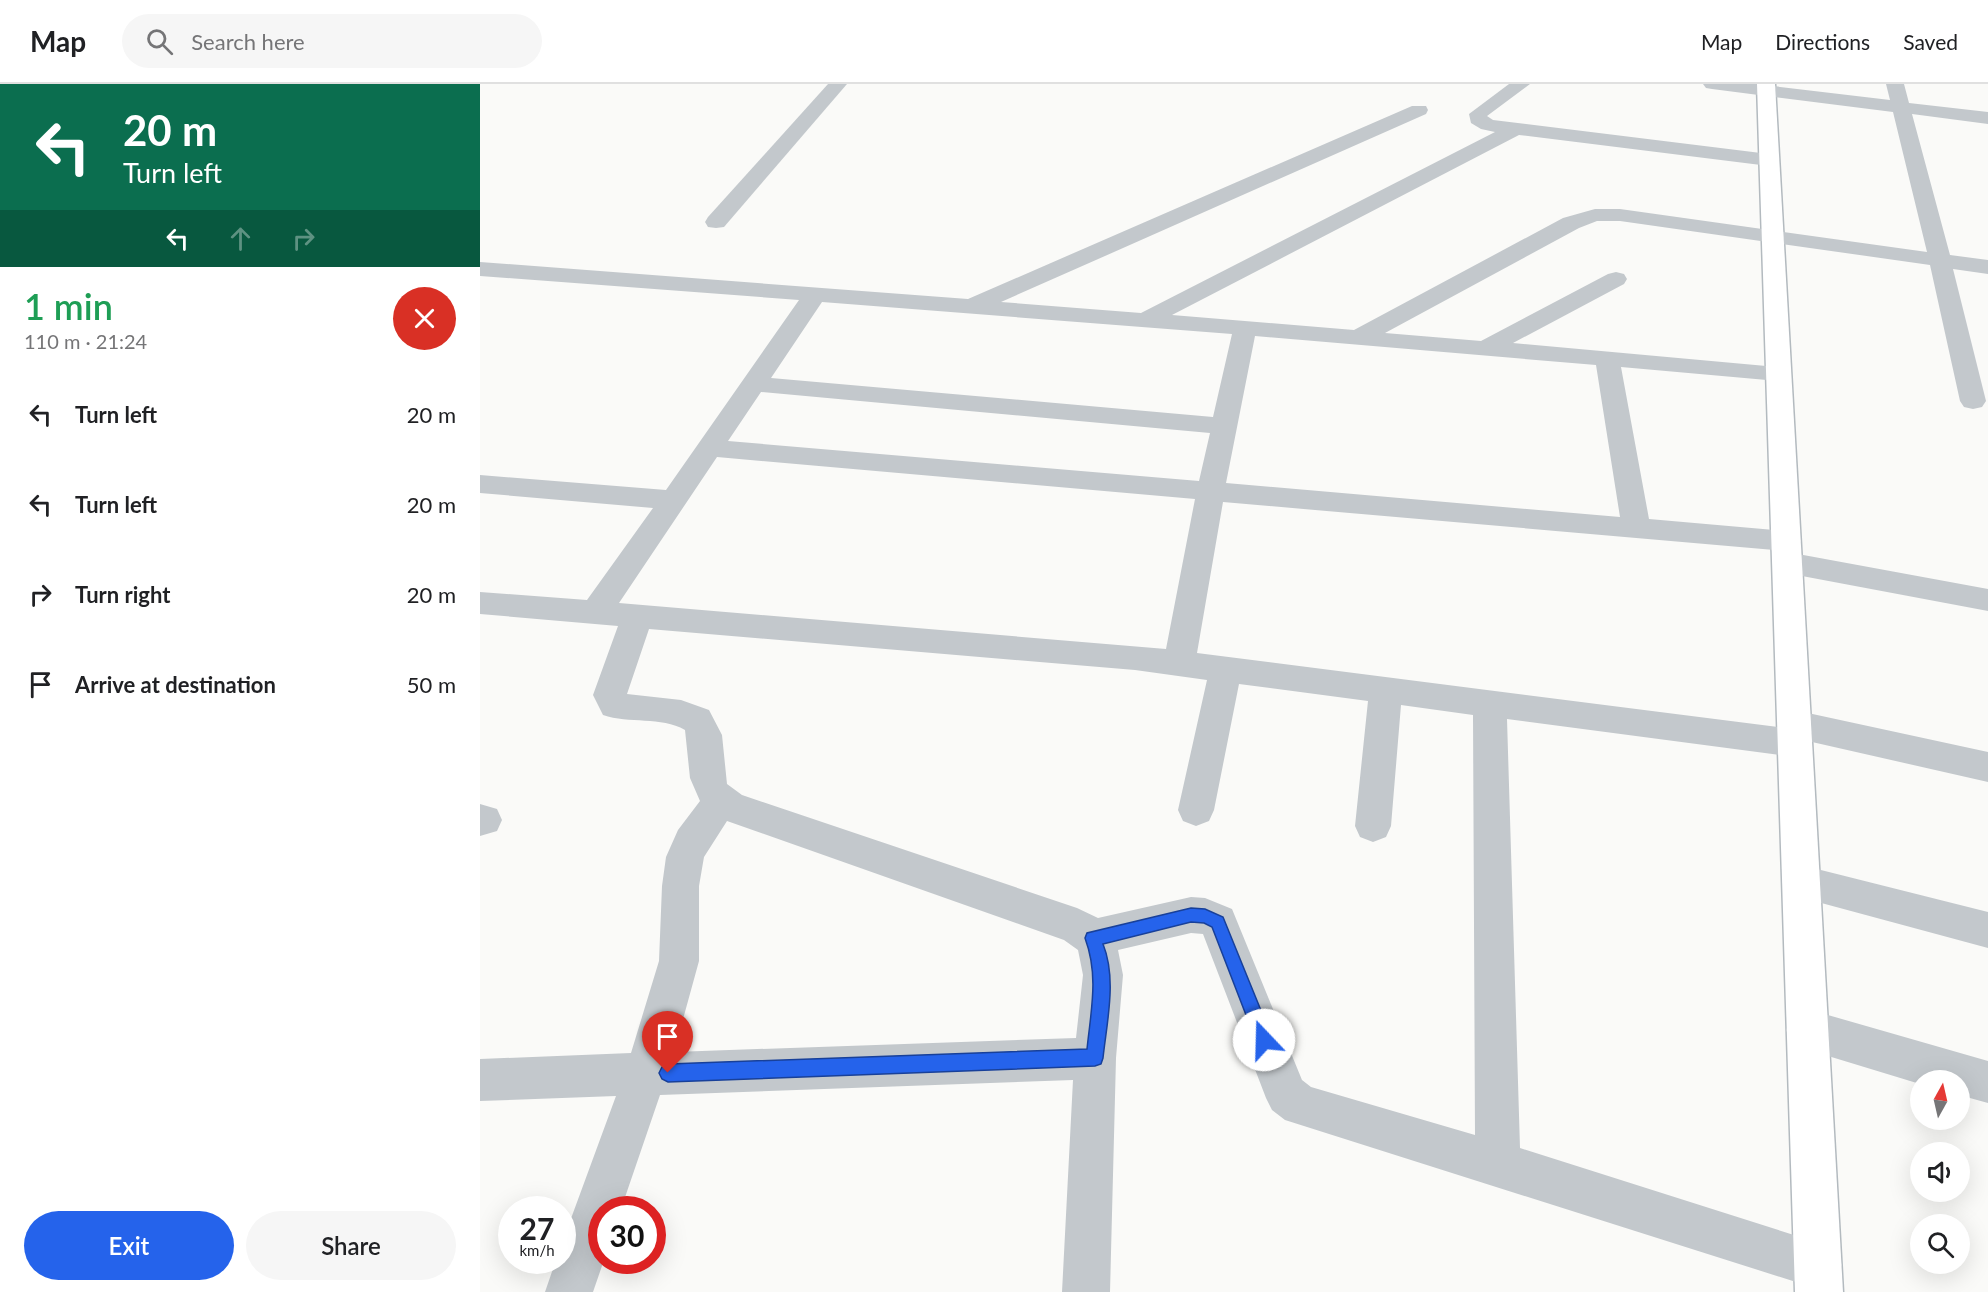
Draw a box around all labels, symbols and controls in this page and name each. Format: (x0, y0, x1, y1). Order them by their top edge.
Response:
search box (122, 14, 542, 68)
text: Map (30, 24, 86, 58)
icon: search (143, 25, 176, 58)
text: Search here (191, 28, 305, 55)
text: Map (1701, 29, 1742, 54)
text: Directions (1775, 29, 1870, 54)
text: Saved (1903, 29, 1958, 54)
text: 20 m (123, 105, 217, 155)
icon: left (24, 108, 102, 186)
text: Turn left (123, 156, 222, 189)
icon: left (161, 222, 194, 255)
icon: ahead (224, 222, 257, 255)
icon: right (287, 222, 320, 255)
text: 1 min (24, 284, 113, 328)
button: close (393, 287, 456, 350)
text: 110 m · 21:24 (24, 329, 147, 353)
icon: left (24, 398, 57, 431)
text: Turn left (75, 401, 157, 428)
text: 20 m (407, 401, 456, 428)
icon: left (24, 488, 57, 521)
text: Turn left (75, 491, 157, 518)
text: 20 m (407, 491, 456, 518)
icon: right (24, 578, 57, 611)
text: Turn right (75, 581, 170, 608)
text: 20 m (407, 581, 456, 608)
icon: arrive (24, 668, 57, 701)
text: Arrive at destination (75, 671, 276, 698)
text: 50 m (407, 671, 456, 698)
position arrow (1232, 1008, 1296, 1072)
pin (642, 1011, 693, 1073)
icon: arrive (651, 1020, 684, 1053)
north arrow (1910, 1070, 1970, 1130)
map controls (1910, 1070, 1970, 1274)
button: sound (1910, 1142, 1970, 1202)
speed limit sign: 30 (588, 1196, 666, 1274)
text: 27 (520, 1210, 554, 1246)
button: Exit (24, 1211, 234, 1280)
button: Share (246, 1211, 456, 1280)
button: search (1910, 1214, 1970, 1274)
text: km/h (519, 1241, 555, 1259)

